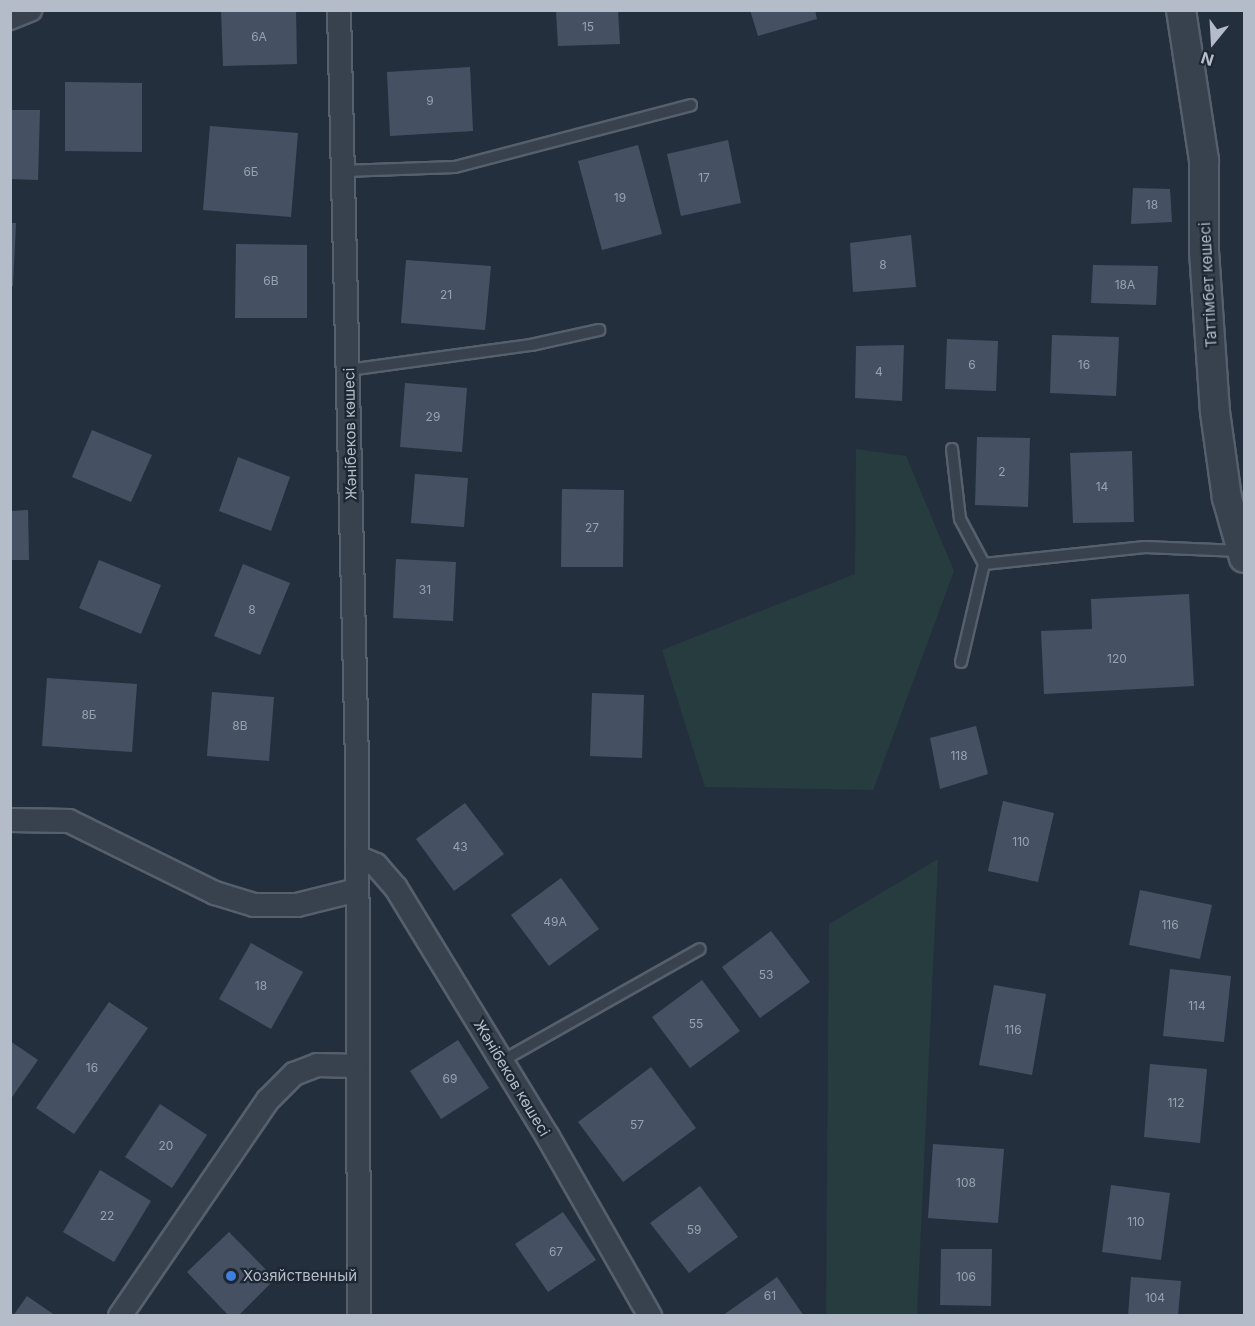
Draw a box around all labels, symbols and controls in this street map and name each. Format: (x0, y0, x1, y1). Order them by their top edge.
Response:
north arrow (1183, 12, 1243, 72)
house number: 15 (582, 20, 594, 34)
house number: 6А (251, 30, 267, 44)
text: N (1199, 48, 1216, 71)
house number: 9 (426, 94, 434, 108)
house number: 6Б (243, 165, 259, 179)
house number: 17 (698, 171, 710, 185)
house number: 19 (614, 191, 626, 205)
house number: 18 (1146, 198, 1158, 212)
street label: Таттімбет көшесі (1196, 222, 1220, 348)
house number: 8 (879, 258, 887, 272)
house number: 6В (263, 274, 279, 288)
house number: 18А (1115, 278, 1135, 292)
house number: 21 (440, 288, 452, 302)
house number: 6 (968, 358, 976, 372)
house number: 16 (1078, 358, 1090, 372)
house number: 4 (875, 365, 883, 379)
street label: Жәнібеков көшесі (340, 368, 360, 500)
house number: 29 (426, 410, 440, 424)
house number: 2 (998, 465, 1006, 479)
house number: 14 (1096, 480, 1108, 494)
house number: 27 (585, 521, 599, 535)
house number: 31 (419, 583, 431, 597)
house number: 8 (248, 603, 256, 617)
house number: 120 (1107, 652, 1127, 666)
house number: 8Б (81, 708, 97, 722)
house number: 8В (232, 719, 248, 733)
house number: 118 (950, 749, 968, 763)
house number: 110 (1012, 835, 1030, 849)
house number: 43 (452, 840, 468, 854)
house number: 49А (543, 915, 567, 929)
house number: 116 (1161, 918, 1179, 932)
house number: 53 (759, 968, 773, 982)
house number: 18 (255, 979, 267, 993)
house number: 114 (1188, 999, 1206, 1013)
street label: Жәнібеков көшесі (470, 1017, 554, 1139)
house number: 55 (689, 1017, 703, 1031)
house number: 116 (1004, 1023, 1022, 1037)
house number: 16 (86, 1061, 98, 1075)
house number: 69 (443, 1072, 457, 1086)
house number: 112 (1167, 1096, 1185, 1110)
house number: 57 (630, 1118, 644, 1132)
house number: 20 (159, 1139, 173, 1153)
house number: 108 (956, 1176, 976, 1190)
house number: 22 (100, 1209, 114, 1223)
house number: 110 (1127, 1215, 1145, 1229)
house number: 59 (687, 1223, 701, 1237)
house number: 67 (549, 1245, 563, 1259)
place label: Хозяйственный (243, 1267, 357, 1285)
marker: Хозяйственный (224, 1269, 238, 1283)
house number: 106 (956, 1270, 976, 1284)
house number: 61 (764, 1289, 776, 1303)
house number: 104 (1145, 1291, 1165, 1305)

